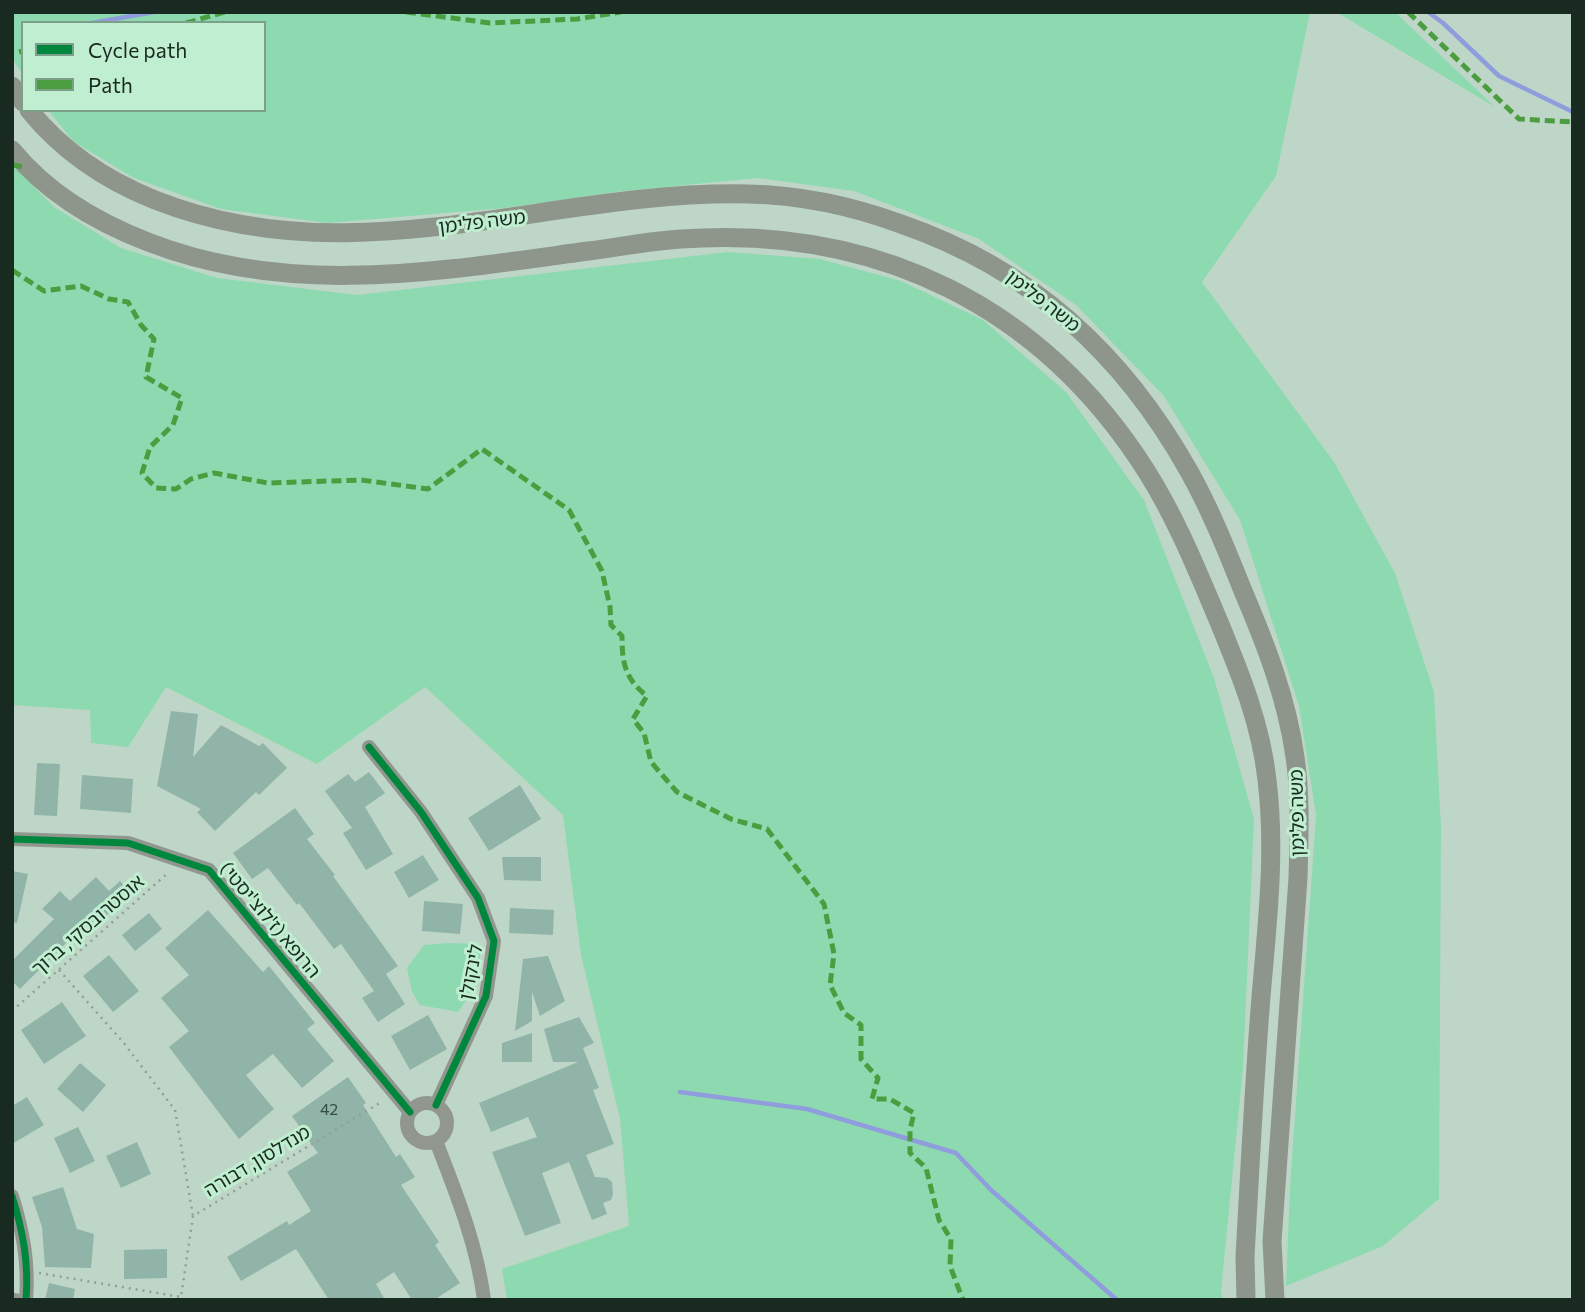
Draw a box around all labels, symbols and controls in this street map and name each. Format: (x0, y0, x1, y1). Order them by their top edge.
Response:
legend (21, 21, 266, 112)
text: Cycle path (88, 37, 187, 62)
text: Path (88, 72, 133, 97)
street label: משה פלימן (437, 205, 527, 239)
street label: משה פלימן (1002, 265, 1084, 337)
street label: משה פלימן (1285, 769, 1309, 857)
street label: הרופא (ז'לוצ'יסטי) (215, 857, 325, 983)
street label: אוסטרובסקי, ברוך (27, 870, 149, 980)
street label: לינקולן (454, 942, 488, 1002)
house number: 42 (320, 1100, 338, 1120)
street label: מנדלסון, דבורה (200, 1120, 314, 1202)

